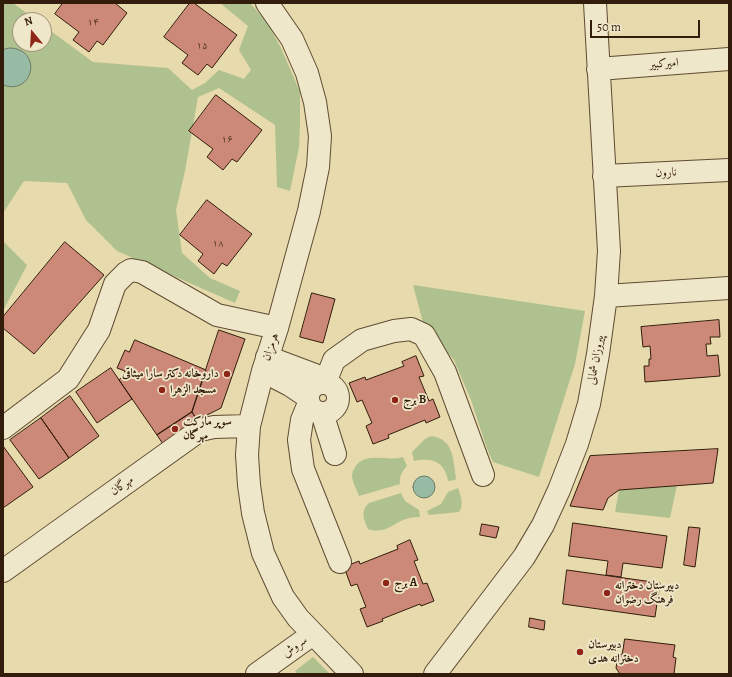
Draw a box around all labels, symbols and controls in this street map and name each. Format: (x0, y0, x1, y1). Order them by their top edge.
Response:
north arrow (12, 12, 52, 52)
scale bar (592, 12, 702, 38)
text: N (22, 13, 35, 29)
house number: ۱۴ (87, 17, 99, 29)
text: 50 m (597, 19, 621, 35)
house number: ۱۵ (196, 40, 208, 52)
street label: امیرکبیر (649, 56, 679, 72)
house number: ۱۶ (221, 134, 233, 146)
street label: نارون (655, 165, 677, 181)
house number: ۱۸ (212, 238, 224, 250)
street label: هرمزان (259, 331, 283, 363)
street label: پیروزان شمالی (585, 334, 607, 386)
place label: داروخانه دکتر سارا میثاقی (122, 367, 219, 381)
marker: داروخانه دکتر سارا میثاقی (222, 369, 232, 379)
place label: مسجد الزهرا (170, 383, 216, 397)
marker: مسجد الزهرا (157, 385, 167, 395)
place label: برج B (403, 393, 426, 407)
marker: برج B (390, 395, 400, 405)
place label: سوپر مارکت مهرگان (183, 415, 232, 443)
marker: سوپر مارکت مهرگان (170, 424, 180, 434)
street label: مهرگان (108, 473, 136, 499)
place label: برج A (394, 576, 417, 590)
marker: برج A (381, 578, 391, 588)
place label: دبیرستان دخترانه فرهنگ رضوان (615, 579, 679, 607)
marker: دبیرستان دخترانه فرهنگ رضوان (602, 588, 612, 598)
street label: سروش (280, 633, 310, 661)
place label: دبیرستان دخترانه هدی (588, 638, 639, 666)
marker: دبیرستان دخترانه هدی (575, 647, 585, 657)

